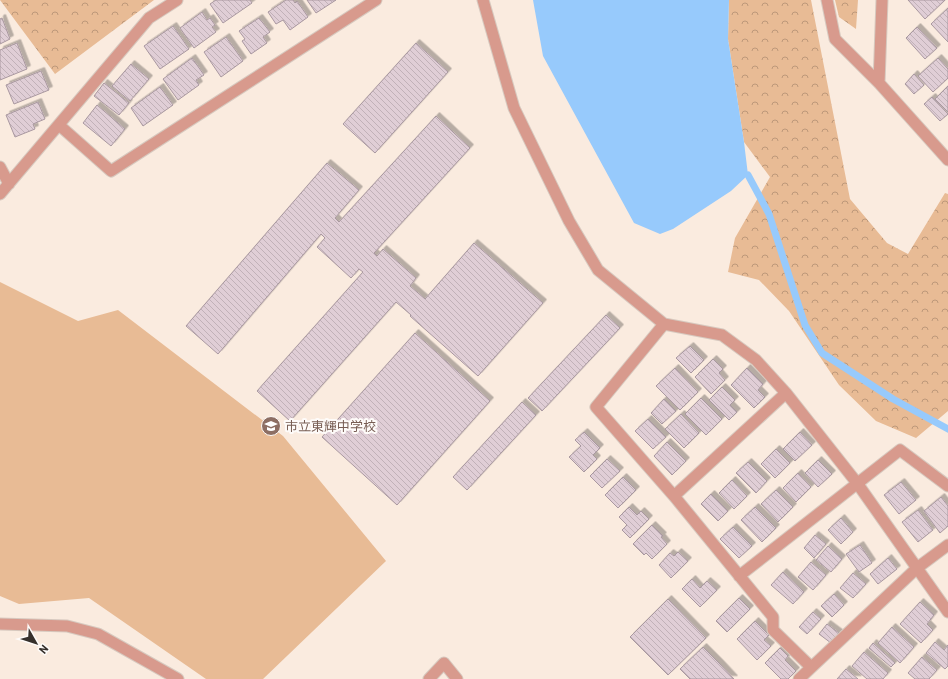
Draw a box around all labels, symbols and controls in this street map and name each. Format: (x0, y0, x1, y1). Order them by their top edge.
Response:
school or university icon: 市立東輝中学校 (260, 415, 282, 437)
place label: 市立東輝中学校 (285, 418, 376, 434)
north arrow (16, 623, 56, 663)
text: N (37, 643, 52, 657)

